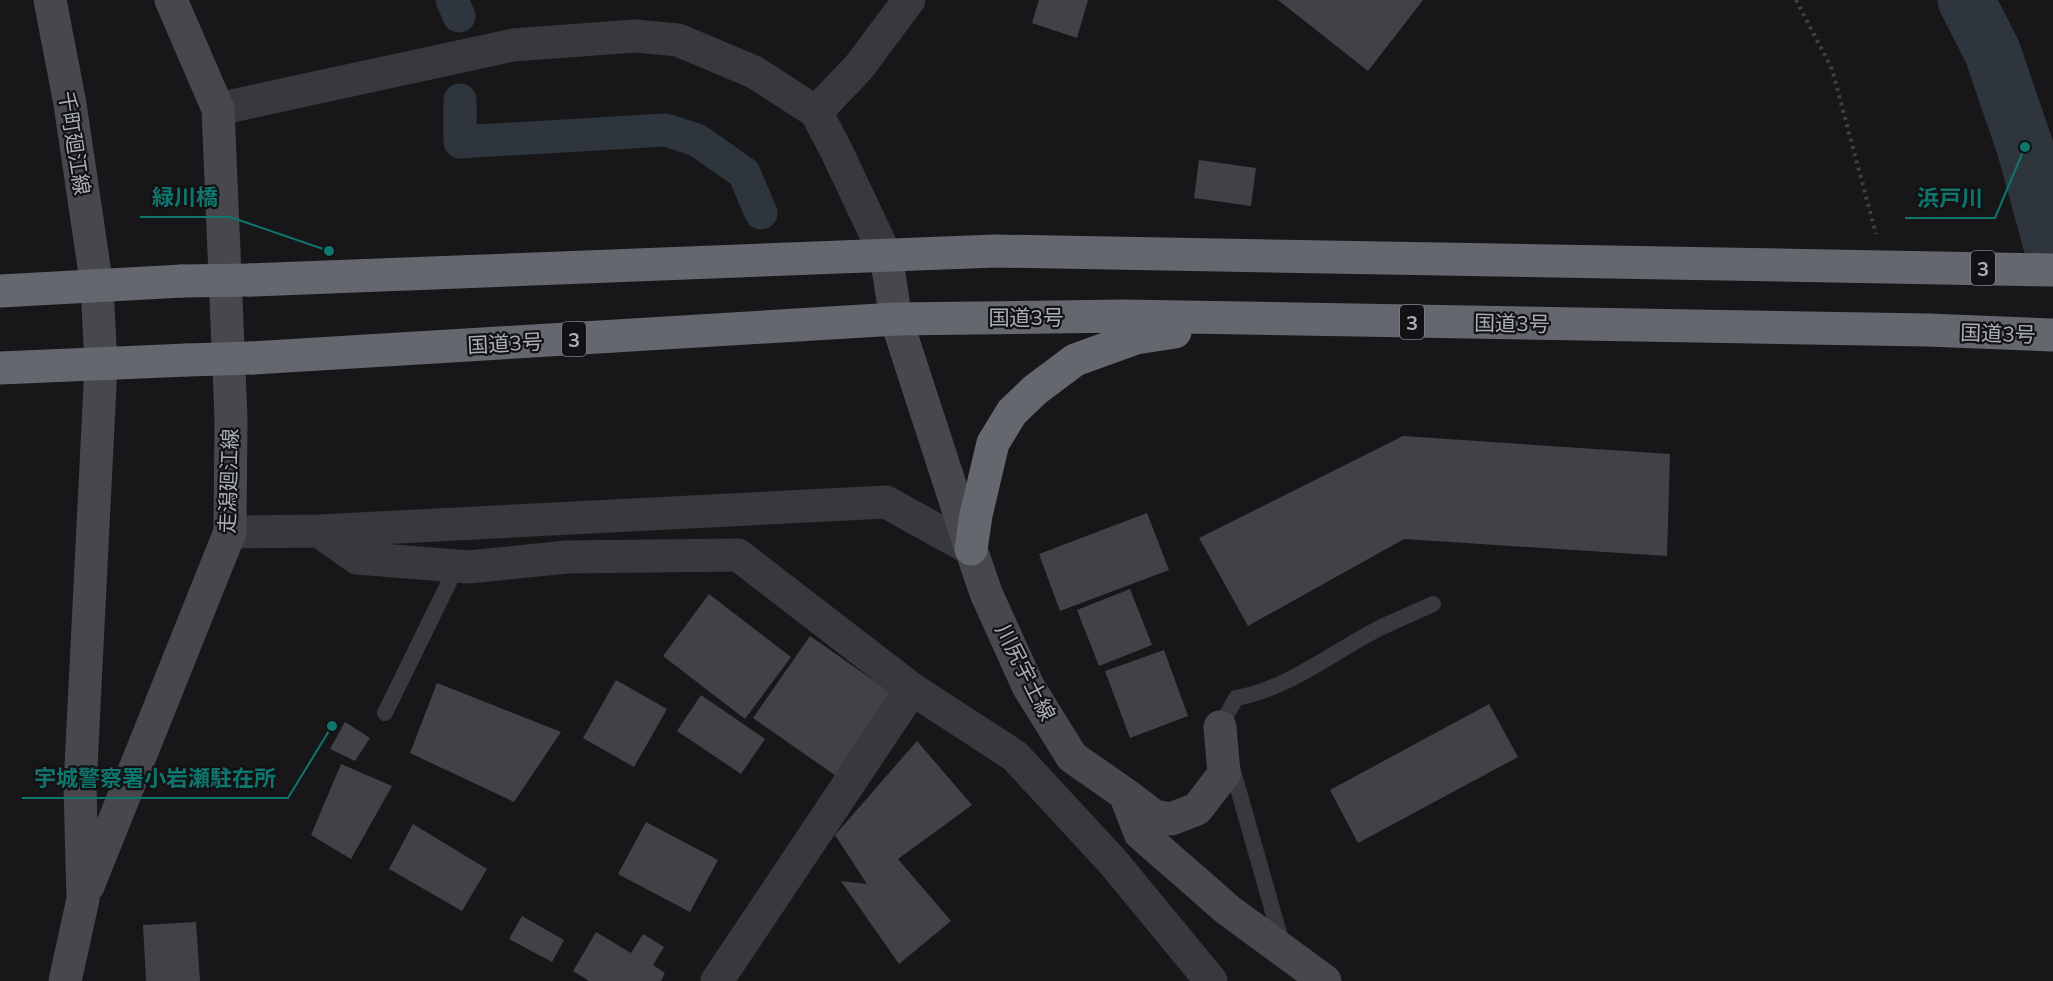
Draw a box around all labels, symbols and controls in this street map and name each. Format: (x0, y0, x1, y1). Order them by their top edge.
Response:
street label: 千町廻江線 (54, 89, 96, 197)
callout: 緑川橋 (140, 177, 230, 217)
callout: 浜戸川 (1905, 178, 1995, 218)
text: 緑川橋 (152, 183, 218, 211)
text: 浜戸川 (1917, 184, 1983, 212)
road number: 3 (1971, 251, 1995, 285)
street label: 国道3号 (988, 304, 1064, 330)
road number: 3 (1400, 305, 1424, 339)
street label: 国道3号 (1474, 309, 1550, 337)
street label: 国道3号 (1960, 319, 2036, 347)
road number: 3 (562, 322, 586, 356)
street label: 国道3号 (467, 328, 543, 358)
street label: 走潟廻江線 (213, 428, 243, 534)
street label: 川尻宇土線 (991, 619, 1061, 725)
callout: 宇城警察署小岩瀬駐在所 (22, 758, 288, 798)
text: 宇城警察署小岩瀬駐在所 (34, 764, 276, 792)

